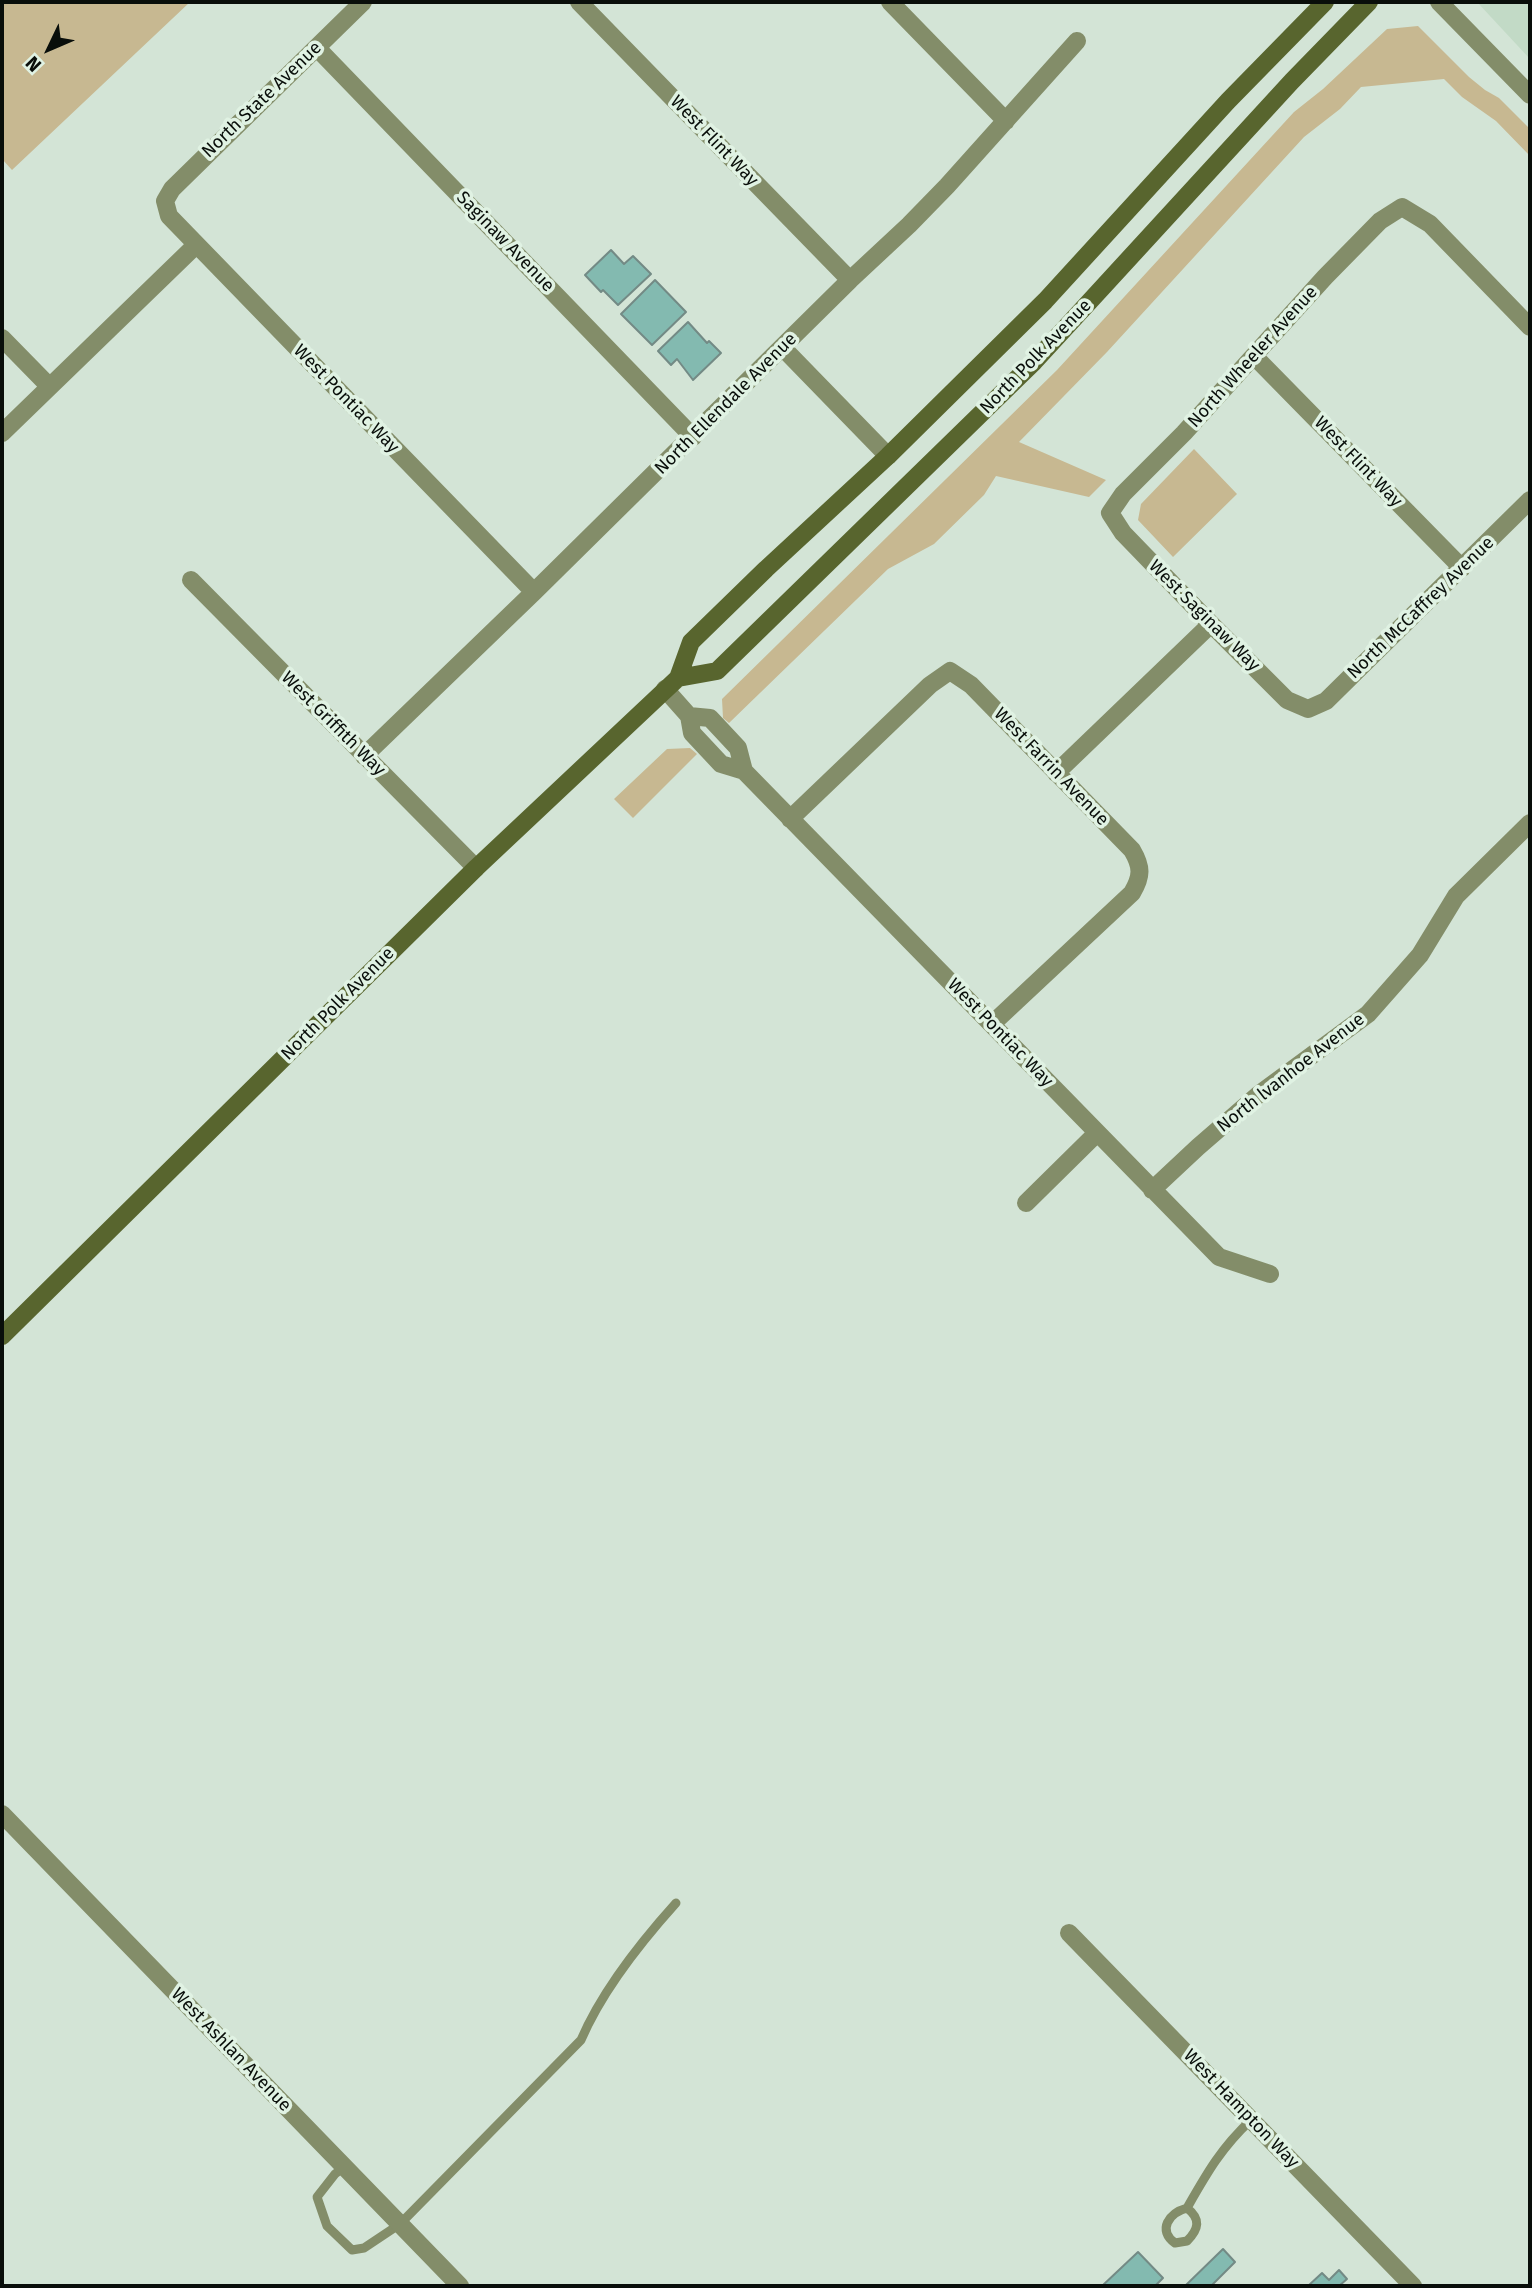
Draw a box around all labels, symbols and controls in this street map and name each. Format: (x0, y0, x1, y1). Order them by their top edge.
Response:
north arrow (14, 14, 84, 84)
street label: North State Avenue (198, 37, 326, 163)
text: N (21, 51, 46, 76)
street label: West Flint Way (665, 91, 763, 191)
street label: Saginaw Avenue (452, 187, 558, 297)
street label: North Wheeler Avenue (1184, 282, 1322, 432)
street label: North Polk Avenue (976, 295, 1096, 419)
street label: North Ellendale Avenue (651, 329, 801, 479)
street label: West Pontiac Way (289, 340, 403, 458)
street label: West Flint Way (1309, 412, 1407, 512)
street label: North McCaffrey Avenue (1343, 532, 1499, 684)
street label: West Saginaw Way (1144, 556, 1264, 676)
street label: West Griffith Way (276, 667, 390, 781)
street label: West Farrin Avenue (989, 703, 1113, 831)
street label: North Polk Avenue (277, 943, 399, 1065)
street label: West Pontiac Way (943, 974, 1057, 1092)
street label: North lvanhoe Avenue (1213, 1009, 1369, 1137)
street label: West Ashlan Avenue (166, 1984, 296, 2116)
street label: West Hampton Way (1179, 2045, 1303, 2173)

